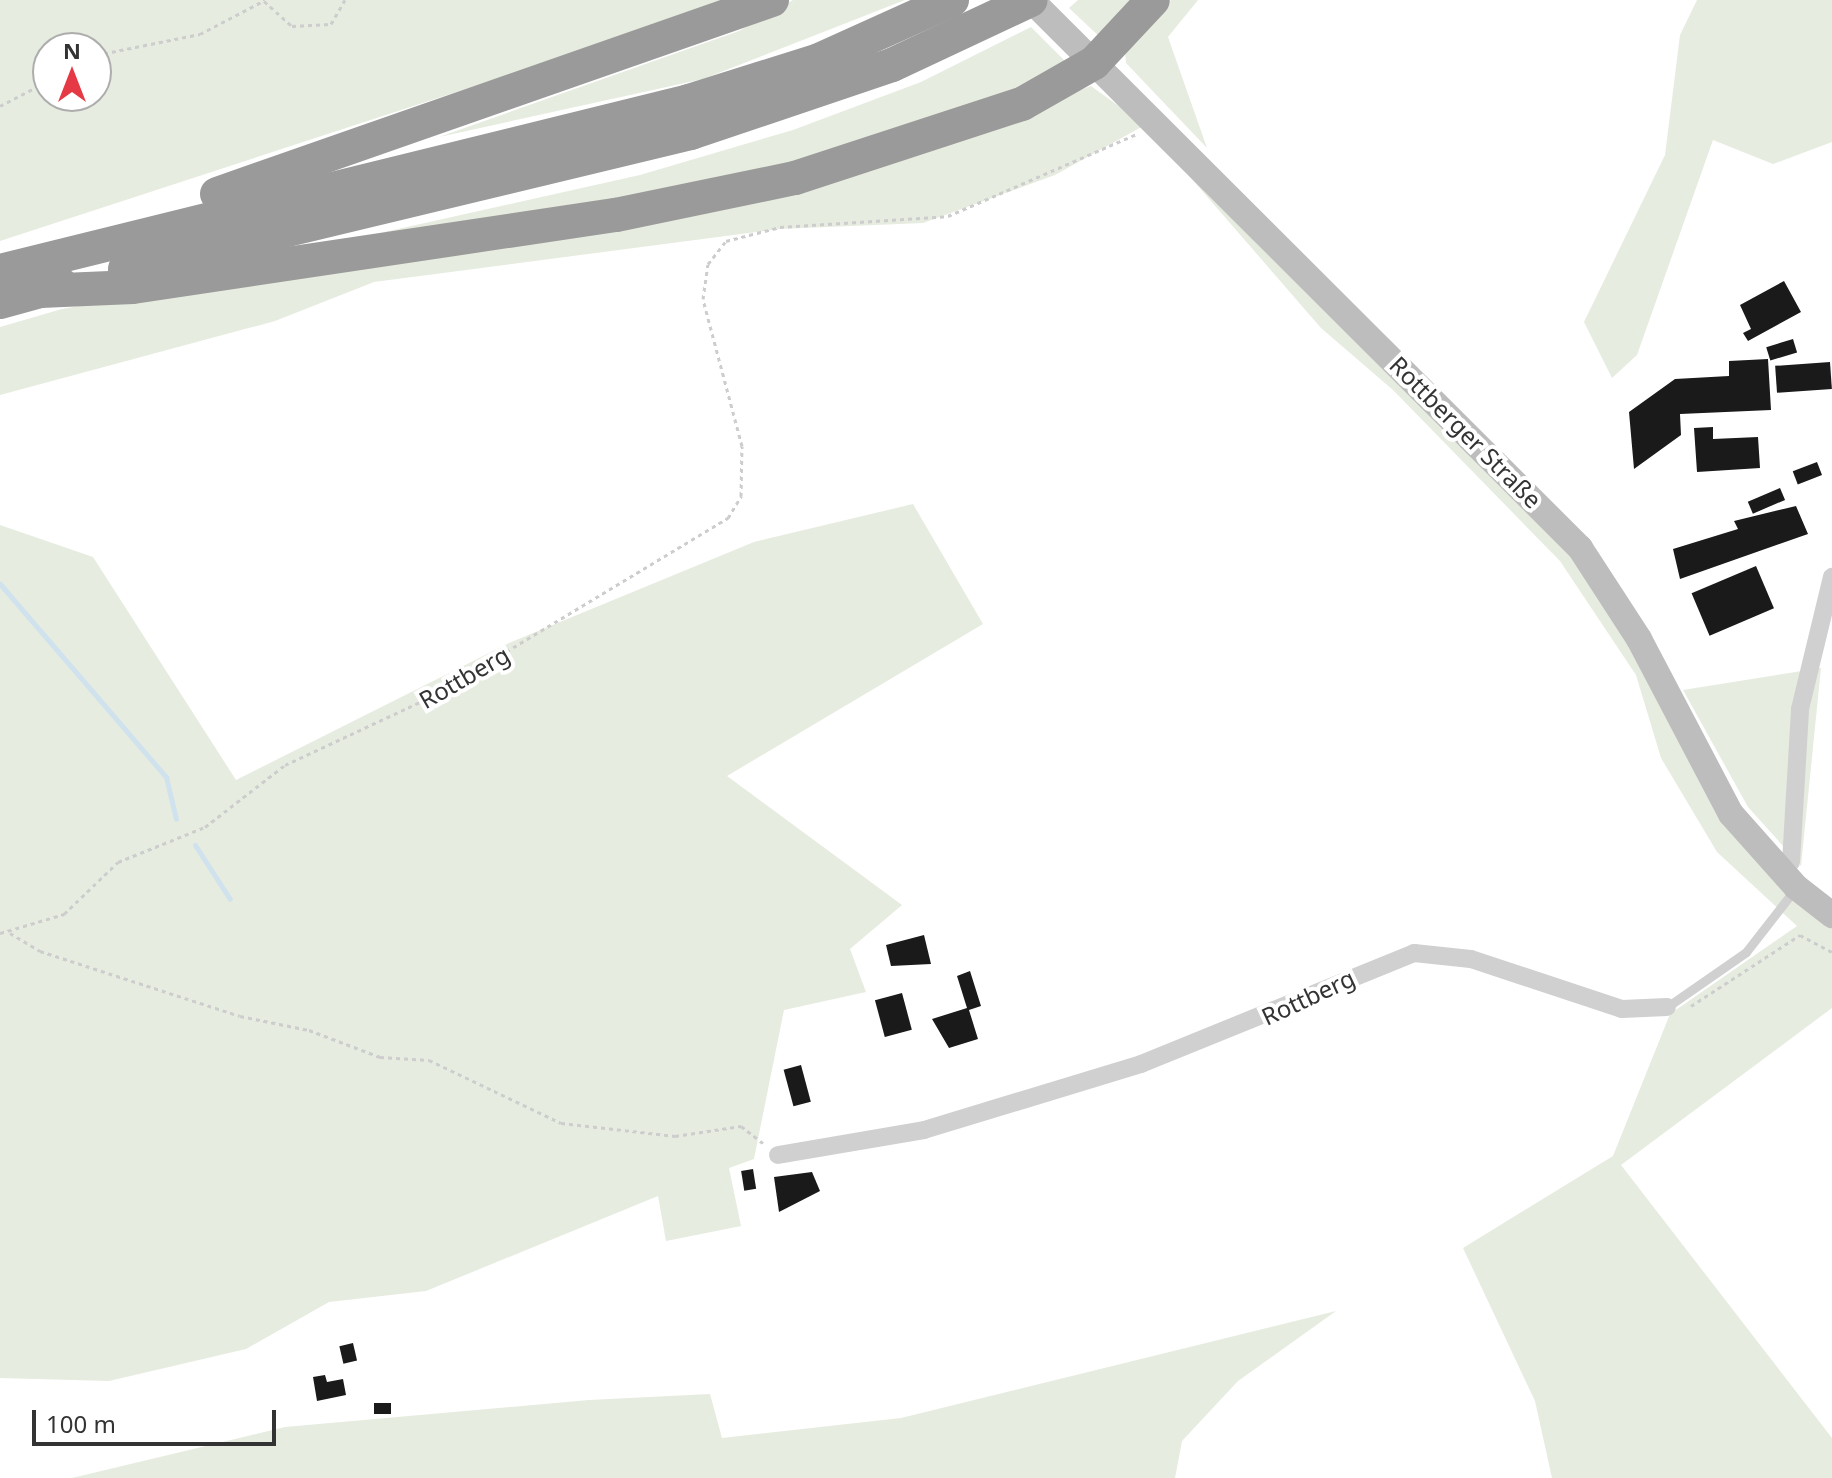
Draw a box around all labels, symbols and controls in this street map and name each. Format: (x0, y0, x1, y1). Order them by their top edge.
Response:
north arrow (32, 32, 112, 112)
text: N (63, 35, 81, 65)
street label: Rottberger Straße (1384, 350, 1548, 514)
street label: Rottberg (414, 640, 514, 714)
street label: Rottberg (1257, 963, 1359, 1031)
scale bar (36, 1394, 280, 1444)
text: 100 m (46, 1407, 116, 1440)

